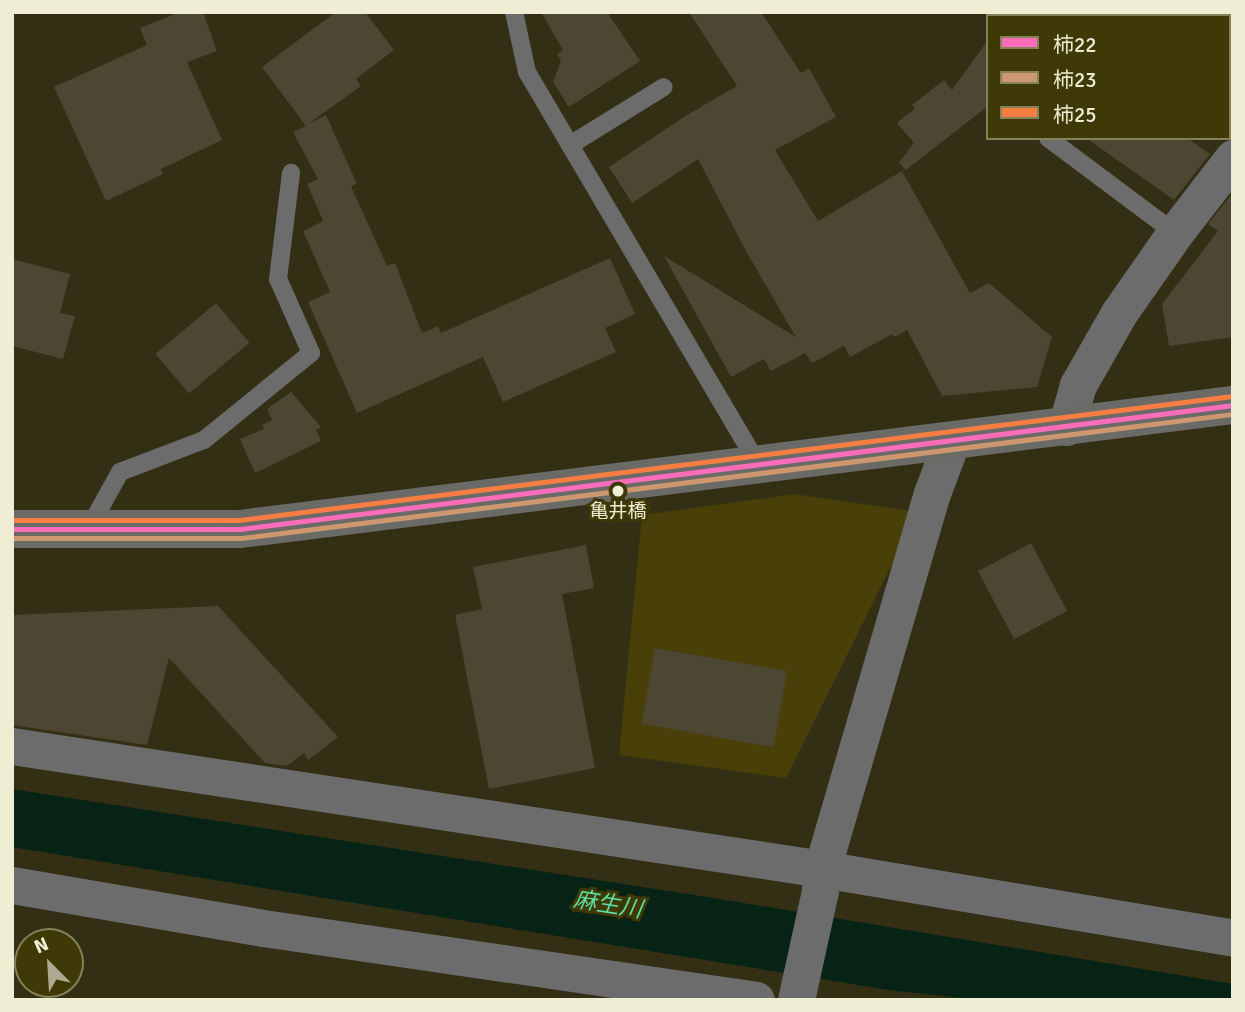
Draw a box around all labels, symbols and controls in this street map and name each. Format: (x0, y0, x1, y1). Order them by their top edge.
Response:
legend (986, 14, 1231, 140)
text: 柿22 (1053, 32, 1097, 58)
text: 柿23 (1053, 67, 1097, 93)
text: 柿25 (1053, 102, 1097, 128)
marker: 亀井橋 (611, 484, 625, 498)
place label: 亀井橋 (590, 501, 646, 523)
water label: 麻生川 (572, 886, 644, 924)
north arrow (14, 928, 84, 998)
text: N (30, 932, 52, 959)

